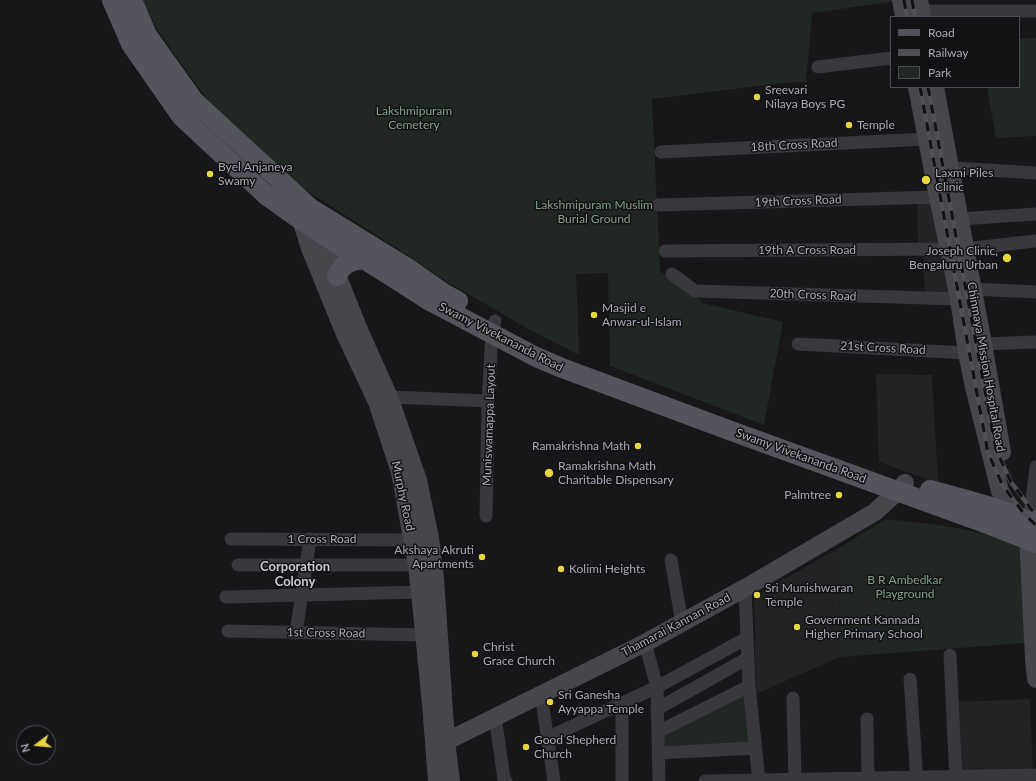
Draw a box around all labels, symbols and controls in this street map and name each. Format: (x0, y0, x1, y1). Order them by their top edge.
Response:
legend (890, 16, 1020, 88)
text: Road (928, 25, 955, 40)
text: Railway (928, 45, 968, 60)
text: Park (928, 65, 951, 80)
place label: Sreevari Nilaya Boys PG (765, 83, 845, 111)
marker: Sreevari Nilaya Boys PG (752, 92, 762, 102)
park label: Lakshmipuram Cemetery (376, 104, 452, 132)
place label: Temple (857, 118, 895, 132)
marker: Temple (844, 120, 854, 130)
street label: 18th Cross Road (750, 136, 838, 154)
place label: Byel Anjaneya Swamy (218, 160, 292, 188)
place label: Laxmi Piles Clinic (935, 166, 993, 194)
marker: Byel Anjaneya Swamy (205, 169, 215, 179)
marker: Laxmi Piles Clinic (920, 174, 932, 186)
street label: 19th Cross Road (754, 192, 842, 210)
park label: Lakshmipuram Muslim Burial Ground (535, 198, 653, 226)
street label: 19th A Cross Road (758, 243, 856, 257)
place label: Joseph Clinic, Bengaluru Urban (909, 244, 998, 272)
marker: Joseph Clinic, Bengaluru Urban (1001, 252, 1013, 264)
street label: Chinmaya Mission Hospital Road (964, 281, 1008, 453)
street label: 20th Cross Road (769, 286, 857, 304)
street label: Swamy Vivekananda Road (436, 299, 566, 375)
place label: Masjid e Anwar-ul-Islam (602, 301, 682, 329)
marker: Masjid e Anwar-ul-Islam (589, 310, 599, 320)
street label: 21st Cross Road (840, 339, 926, 357)
street label: Muniswamappa Layout (480, 364, 498, 486)
street label: Swamy Vivekananda Road (734, 426, 868, 486)
place label: Ramakrishna Math (532, 439, 630, 453)
marker: Ramakrishna Math (633, 441, 643, 451)
place label: Ramakrishna Math Charitable Dispensary (558, 459, 674, 487)
street label: Murphy Road (389, 460, 417, 532)
marker: Ramakrishna Math Charitable Dispensary (543, 467, 555, 479)
place label: Palmtree (784, 488, 831, 502)
marker: Palmtree (834, 490, 844, 500)
street label: 1 Cross Road (287, 532, 357, 546)
place label: Akshaya Akruti Apartments (394, 543, 474, 571)
marker: Akshaya Akruti Apartments (477, 552, 487, 562)
district label: Corporation Colony (260, 559, 330, 590)
place label: Kolimi Heights (569, 562, 645, 576)
marker: Kolimi Heights (556, 564, 566, 574)
park label: B R Ambedkar Playground (867, 573, 943, 601)
place label: Sri Munishwaran Temple (765, 581, 853, 609)
street label: Thamarai Kannan Road (619, 590, 733, 660)
marker: Sri Munishwaran Temple (752, 590, 762, 600)
place label: Government Kannada Higher Primary School (805, 613, 923, 641)
marker: Government Kannada Higher Primary School (792, 622, 802, 632)
street label: 1st Cross Road (287, 625, 365, 641)
place label: Christ Grace Church (483, 640, 555, 668)
marker: Christ Grace Church (470, 649, 480, 659)
place label: Sri Ganesha Ayyappa Temple (558, 688, 644, 716)
marker: Sri Ganesha Ayyappa Temple (545, 697, 555, 707)
north arrow (16, 725, 56, 765)
place label: Good Shepherd Church (534, 733, 616, 761)
text: N (18, 742, 32, 754)
marker: Good Shepherd Church (521, 742, 531, 752)

